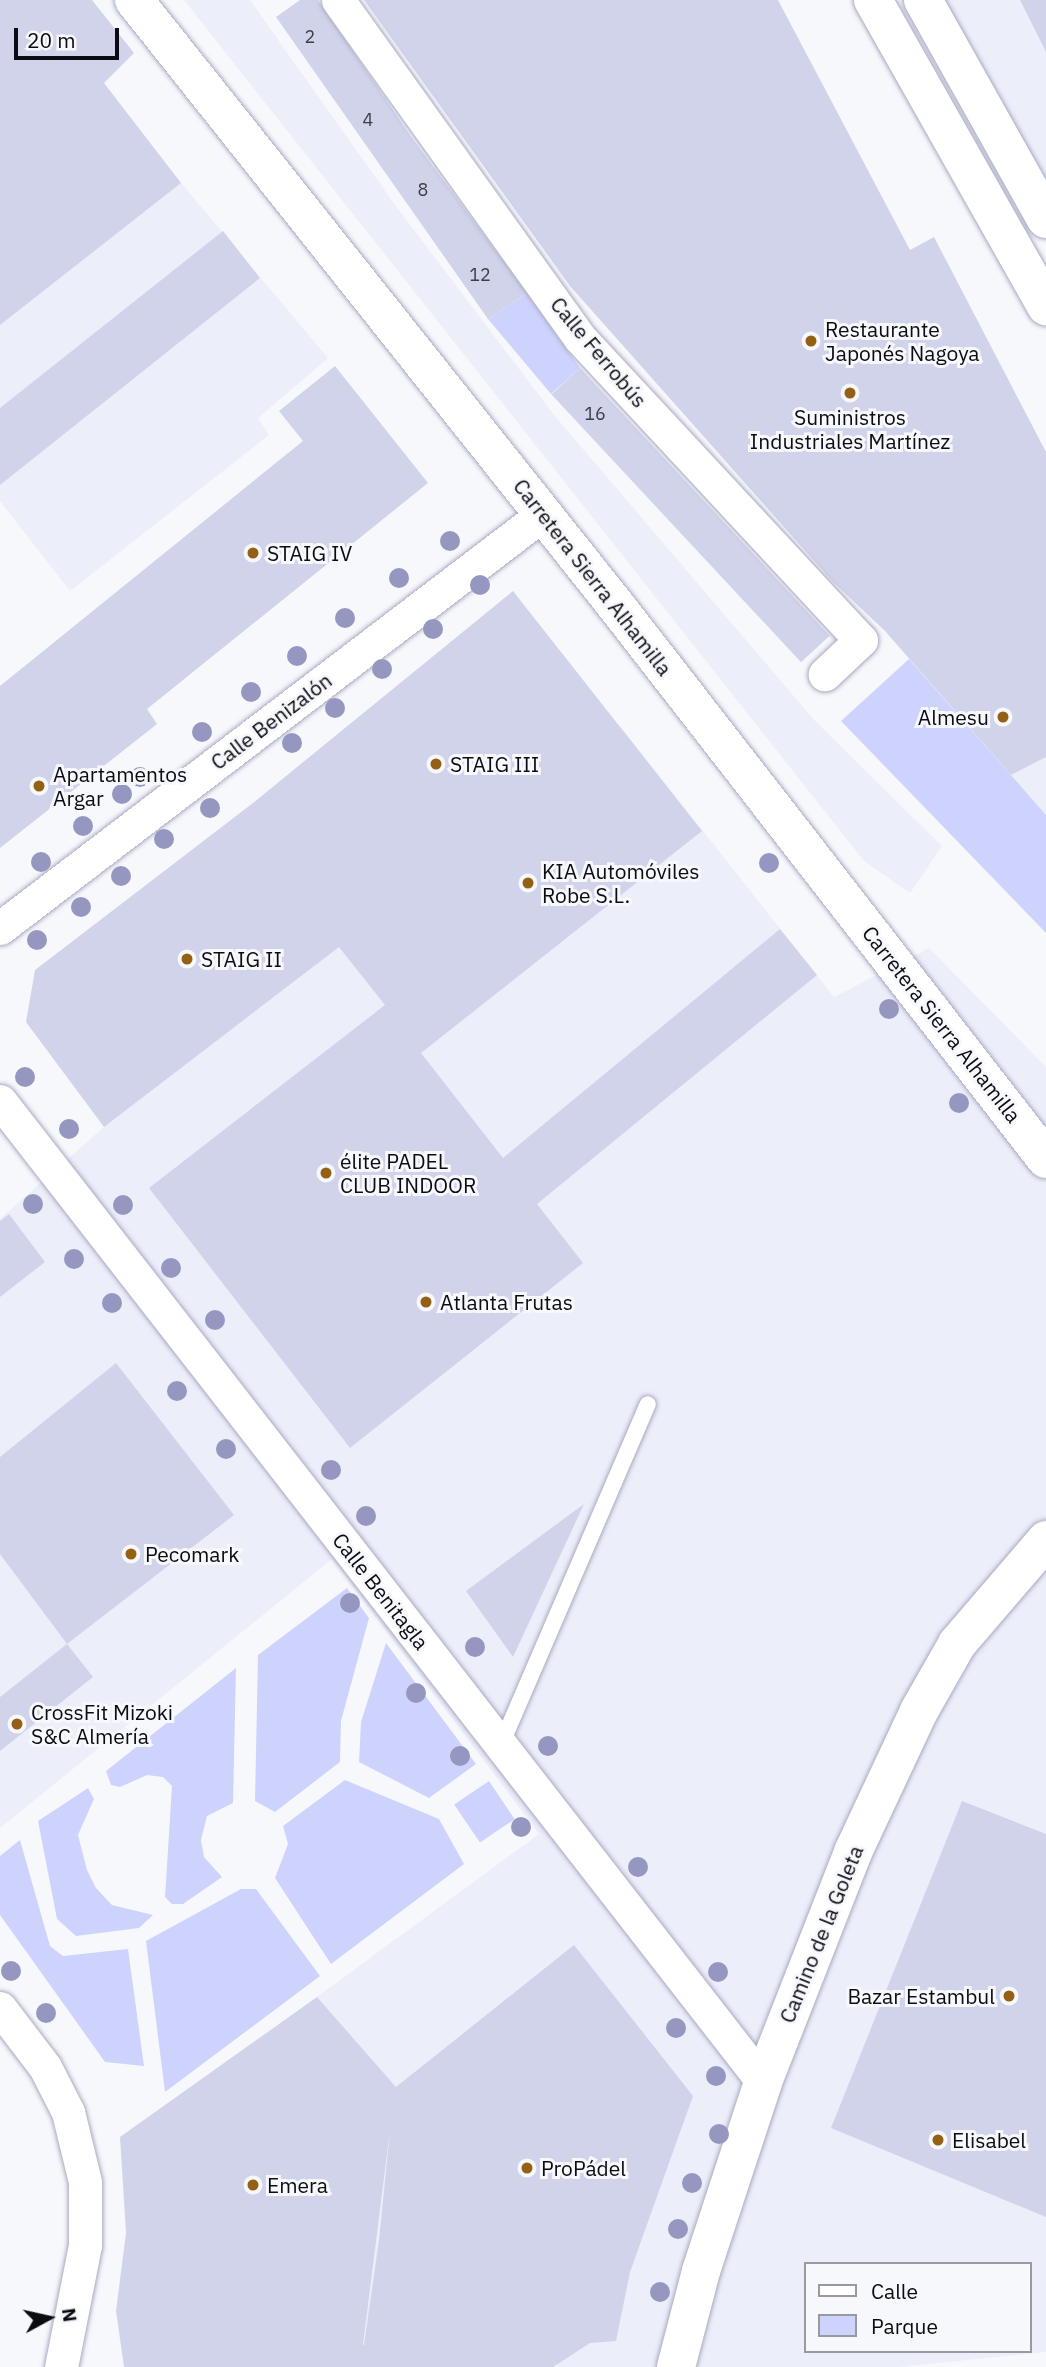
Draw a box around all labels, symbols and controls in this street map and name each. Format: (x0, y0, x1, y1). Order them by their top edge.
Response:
scale bar (18, 14, 122, 58)
text: 20 m (27, 26, 76, 54)
house number: 2 (305, 26, 315, 48)
house number: 4 (363, 109, 373, 131)
house number: 8 (418, 179, 428, 201)
house number: 12 (469, 264, 491, 286)
street label: Calle Ferrobús (546, 292, 652, 412)
place label: Restaurante Japonés Nagoya (825, 316, 980, 366)
marker: Restaurante Japonés Nagoya (803, 333, 819, 349)
marker: Suministros Industriales Martínez (842, 385, 858, 401)
house number: 16 (584, 403, 606, 425)
place label: Suministros Industriales Martínez (750, 404, 950, 454)
street label: Carretera Sierra Alhamilla (508, 474, 678, 680)
place label: STAIG IV (267, 540, 352, 566)
marker: STAIG IV (245, 545, 261, 561)
street label: Calle Benizalón (206, 667, 336, 775)
place label: Almesu (918, 704, 989, 730)
marker: Almesu (995, 709, 1011, 725)
place label: STAIG III (450, 751, 539, 777)
marker: STAIG III (428, 756, 444, 772)
place label: Apartamentos Argar (53, 761, 187, 811)
marker: Apartamentos Argar (31, 778, 47, 794)
place label: KIA Automóviles Robe S.L. (542, 858, 700, 908)
marker: KIA Automóviles Robe S.L. (520, 875, 536, 891)
street label: Carretera Sierra Alhamilla (857, 921, 1027, 1127)
place label: STAIG II (201, 946, 282, 972)
marker: STAIG II (179, 951, 195, 967)
place label: élite PADEL CLUB INDOOR (340, 1148, 476, 1198)
marker: élite PADEL CLUB INDOOR (318, 1165, 334, 1181)
place label: Atlanta Frutas (440, 1289, 573, 1315)
marker: Atlanta Frutas (418, 1294, 434, 1310)
street label: Calle Benitagla (328, 1528, 434, 1654)
place label: Pecomark (145, 1541, 239, 1567)
marker: Pecomark (123, 1546, 139, 1562)
place label: CrossFit Mizoki S&C Almería (31, 1699, 173, 1749)
marker: CrossFit Mizoki S&C Almería (9, 1716, 25, 1732)
street label: Camino de la Goleta (774, 1842, 868, 2026)
place label: Bazar Estambul (847, 1983, 995, 2009)
marker: Bazar Estambul (1001, 1988, 1017, 2004)
place label: Elisabel (952, 2127, 1026, 2153)
marker: Elisabel (930, 2132, 946, 2148)
place label: ProPádel (541, 2155, 626, 2181)
marker: ProPádel (519, 2160, 535, 2176)
place label: Emera (267, 2172, 328, 2198)
marker: Emera (245, 2177, 261, 2193)
legend (804, 2262, 1032, 2353)
text: Calle (871, 2277, 918, 2305)
north arrow (14, 2283, 84, 2353)
text: N (57, 2307, 83, 2324)
text: Parque (871, 2312, 938, 2340)

